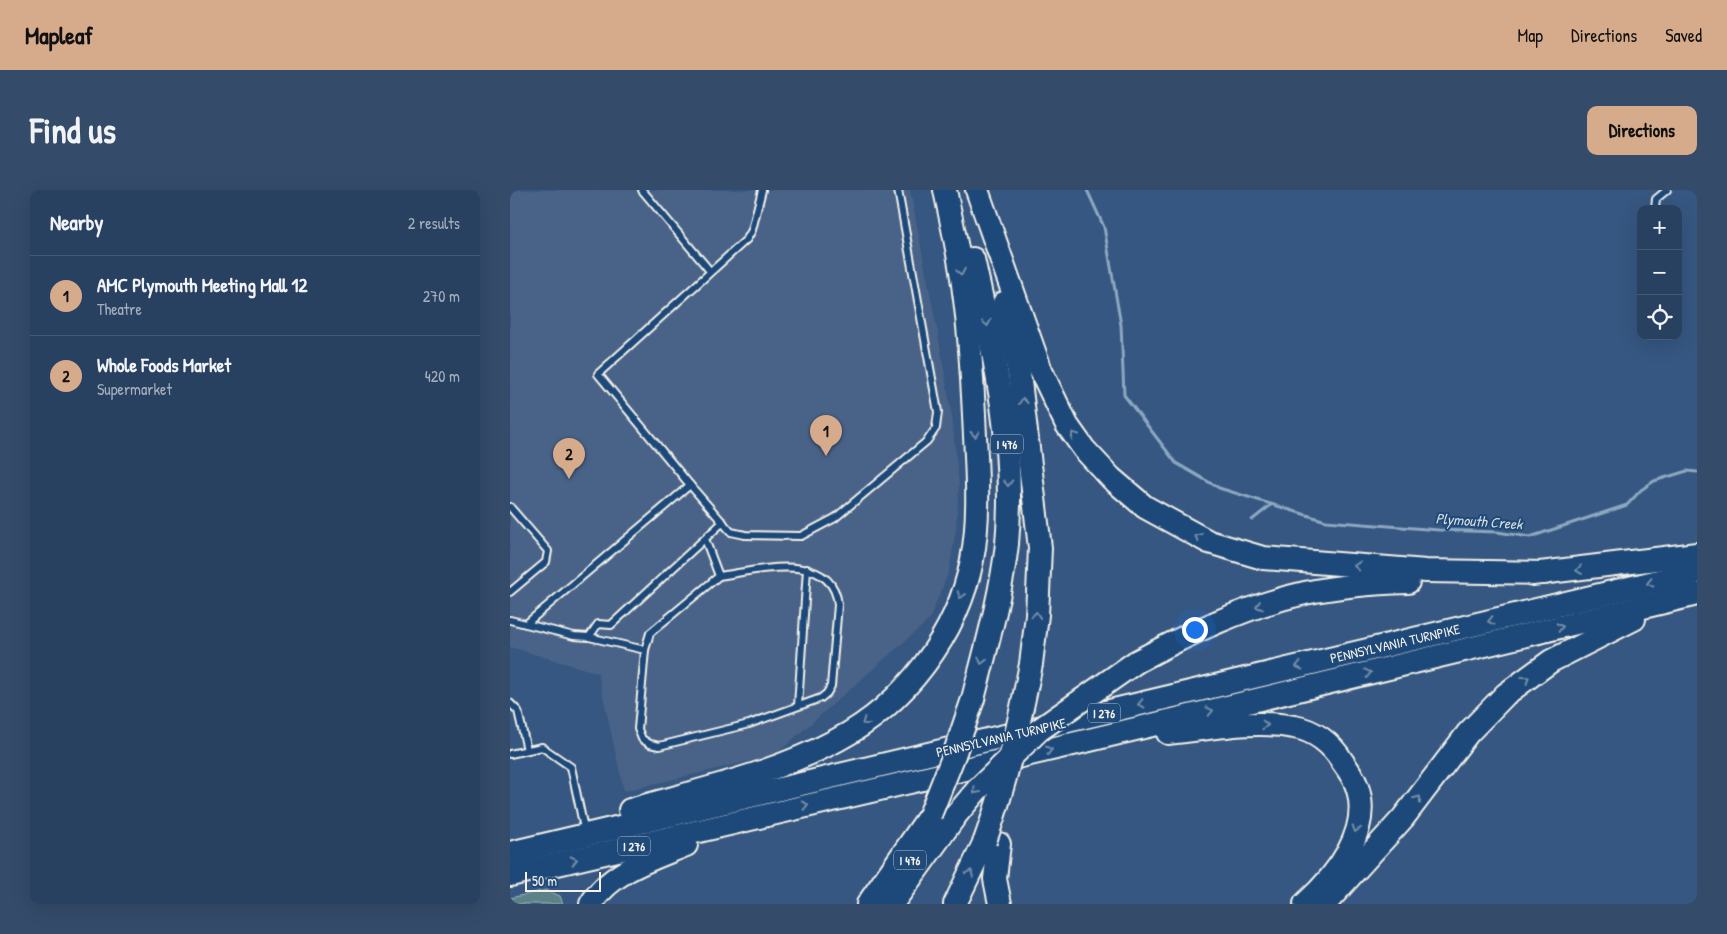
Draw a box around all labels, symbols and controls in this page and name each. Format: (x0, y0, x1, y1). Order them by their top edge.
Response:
text: Mapleaf (25, 19, 93, 51)
text: Map (1518, 23, 1543, 48)
text: Directions (1571, 23, 1637, 48)
text: Saved (1665, 23, 1702, 48)
button: Directions (1587, 106, 1697, 155)
text: Find us (30, 107, 116, 154)
map controls (1637, 205, 1682, 340)
button: + (1637, 205, 1682, 250)
text: Nearby (50, 208, 103, 237)
text: 2 results (408, 212, 460, 234)
button: − (1637, 250, 1682, 295)
one-way arrow (955, 268, 965, 277)
text: AMC Plymouth Meeting Mall 12 (97, 272, 307, 298)
text: 1 (63, 285, 69, 307)
text: 270 m (423, 285, 460, 307)
button: locate (1637, 295, 1682, 340)
text: Theatre (97, 298, 142, 320)
one-way arrow (981, 318, 992, 327)
text: Whole Foods Market (97, 352, 231, 378)
text: 2 (62, 365, 70, 387)
text: 420 m (425, 365, 460, 387)
text: Supermarket (97, 378, 172, 400)
one-way arrow (1018, 397, 1029, 405)
pin: 1 (810, 415, 842, 456)
one-way arrow (969, 430, 980, 438)
one-way arrow (1071, 431, 1080, 441)
road number: I 476 (991, 434, 1023, 454)
pin: 2 (553, 438, 585, 479)
one-way arrow (1003, 480, 1014, 488)
water label: Plymouth Creek (1435, 507, 1525, 535)
one-way arrow (1194, 533, 1203, 543)
one-way arrow (1353, 561, 1361, 572)
one-way arrow (1575, 564, 1583, 575)
one-way arrow (1645, 577, 1654, 588)
one-way arrow (957, 590, 967, 598)
one-way arrow (1255, 600, 1264, 610)
one-way arrow (1031, 611, 1042, 619)
one-way arrow (1487, 615, 1496, 626)
your location (1182, 617, 1208, 643)
street label: PENNSYLVANIA TURNPIKE (1328, 619, 1462, 667)
one-way arrow (1556, 622, 1565, 633)
one-way arrow (978, 656, 988, 664)
one-way arrow (1295, 660, 1304, 671)
one-way arrow (1364, 668, 1372, 679)
one-way arrow (1520, 676, 1530, 685)
one-way arrow (1137, 698, 1146, 709)
road number: I 276 (1088, 704, 1120, 722)
one-way arrow (1205, 706, 1214, 717)
street label: PENNSYLVANIA TURNPIKE (934, 713, 1068, 761)
one-way arrow (861, 716, 871, 725)
one-way arrow (1261, 719, 1269, 730)
one-way arrow (1044, 745, 1053, 756)
one-way arrow (973, 786, 982, 795)
one-way arrow (1412, 795, 1421, 804)
one-way arrow (800, 800, 809, 811)
one-way arrow (1352, 825, 1362, 833)
road number: I 276 (618, 836, 650, 856)
road number: I 476 (894, 850, 926, 870)
one-way arrow (570, 855, 579, 866)
scale bar (525, 869, 601, 892)
one-way arrow (964, 869, 974, 878)
text: 50 m (532, 871, 557, 890)

